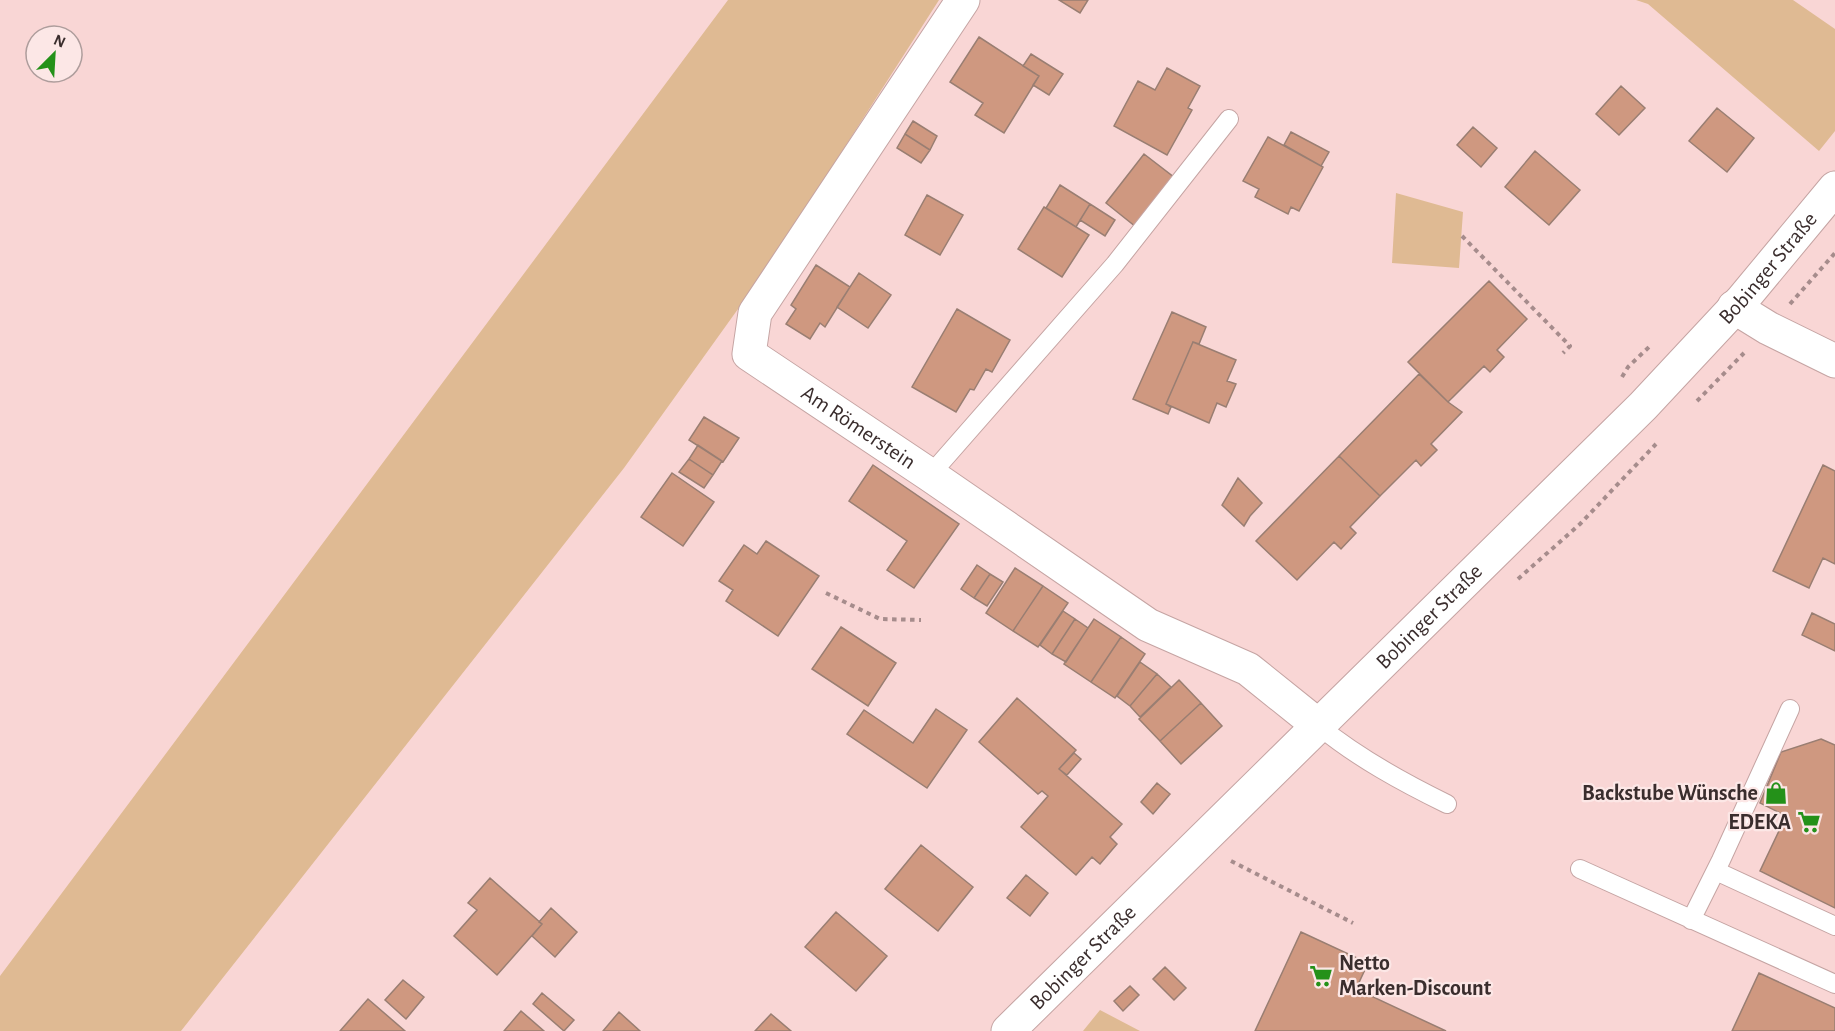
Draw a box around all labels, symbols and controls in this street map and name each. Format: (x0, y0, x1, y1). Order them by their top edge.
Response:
north arrow (24, 24, 84, 84)
text: N (51, 32, 68, 51)
street label: Bobinger Straße (1715, 208, 1821, 328)
street label: Am Römerstein (797, 381, 920, 473)
street label: Bobinger Straße (1372, 560, 1486, 673)
shop icon: Backstube Wünsche (1763, 780, 1789, 806)
place label: Backstube Wünsche (1582, 782, 1758, 804)
supermarket icon: EDEKA (1796, 809, 1822, 835)
place label: EDEKA (1728, 811, 1791, 833)
street label: Bobinger Straße (1026, 901, 1140, 1014)
place label: Netto Marken-Discount (1339, 952, 1492, 999)
supermarket icon: Netto Marken-Discount (1308, 963, 1334, 989)

